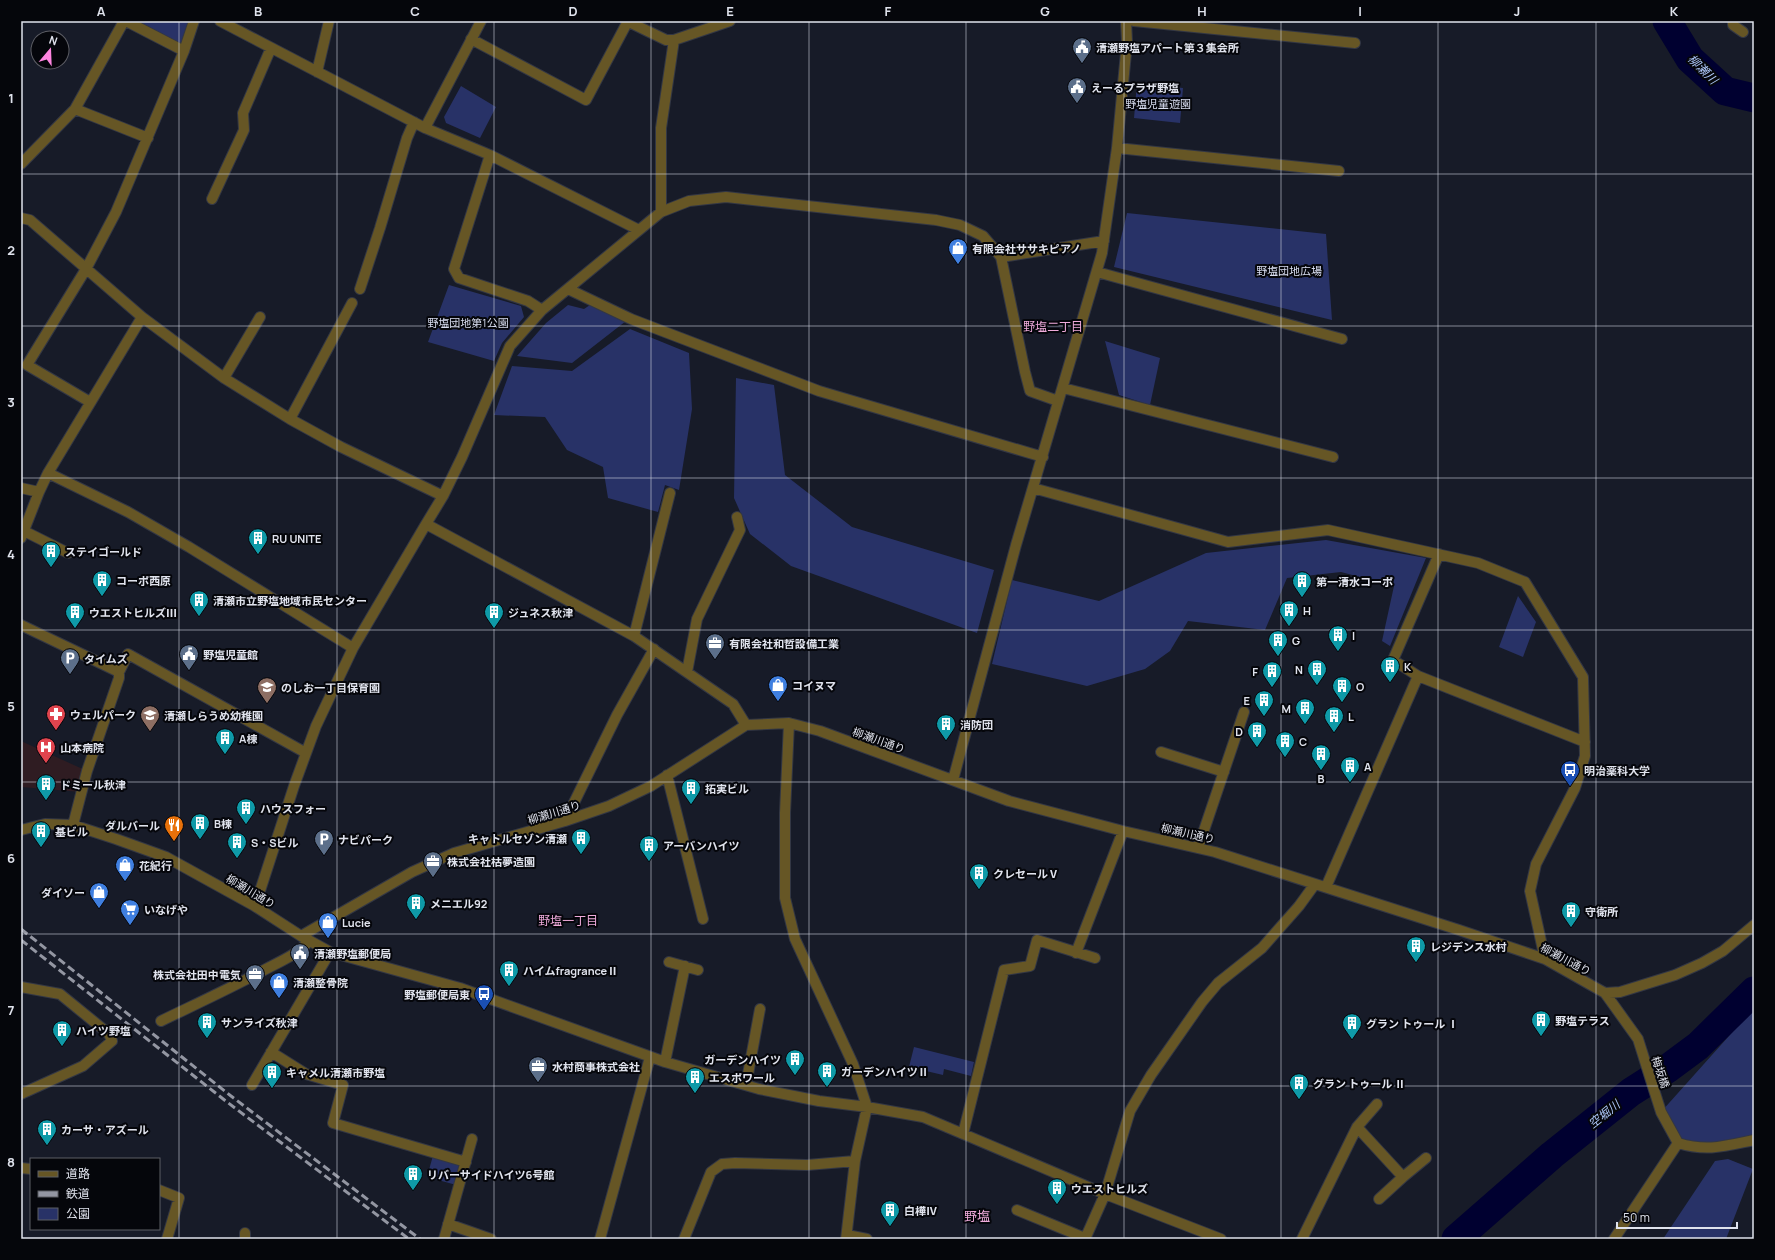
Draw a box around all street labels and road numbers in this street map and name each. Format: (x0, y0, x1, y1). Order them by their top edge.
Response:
street label: 柳瀬川通り (851, 724, 907, 756)
street label: 柳瀬川通り (526, 797, 582, 827)
street label: 柳瀬川通り (1160, 820, 1216, 846)
street label: 柳瀬川通り (224, 870, 278, 912)
street label: 柳瀬川通り (1538, 939, 1594, 979)
street label: 梅坂橋 (1649, 1054, 1673, 1090)

